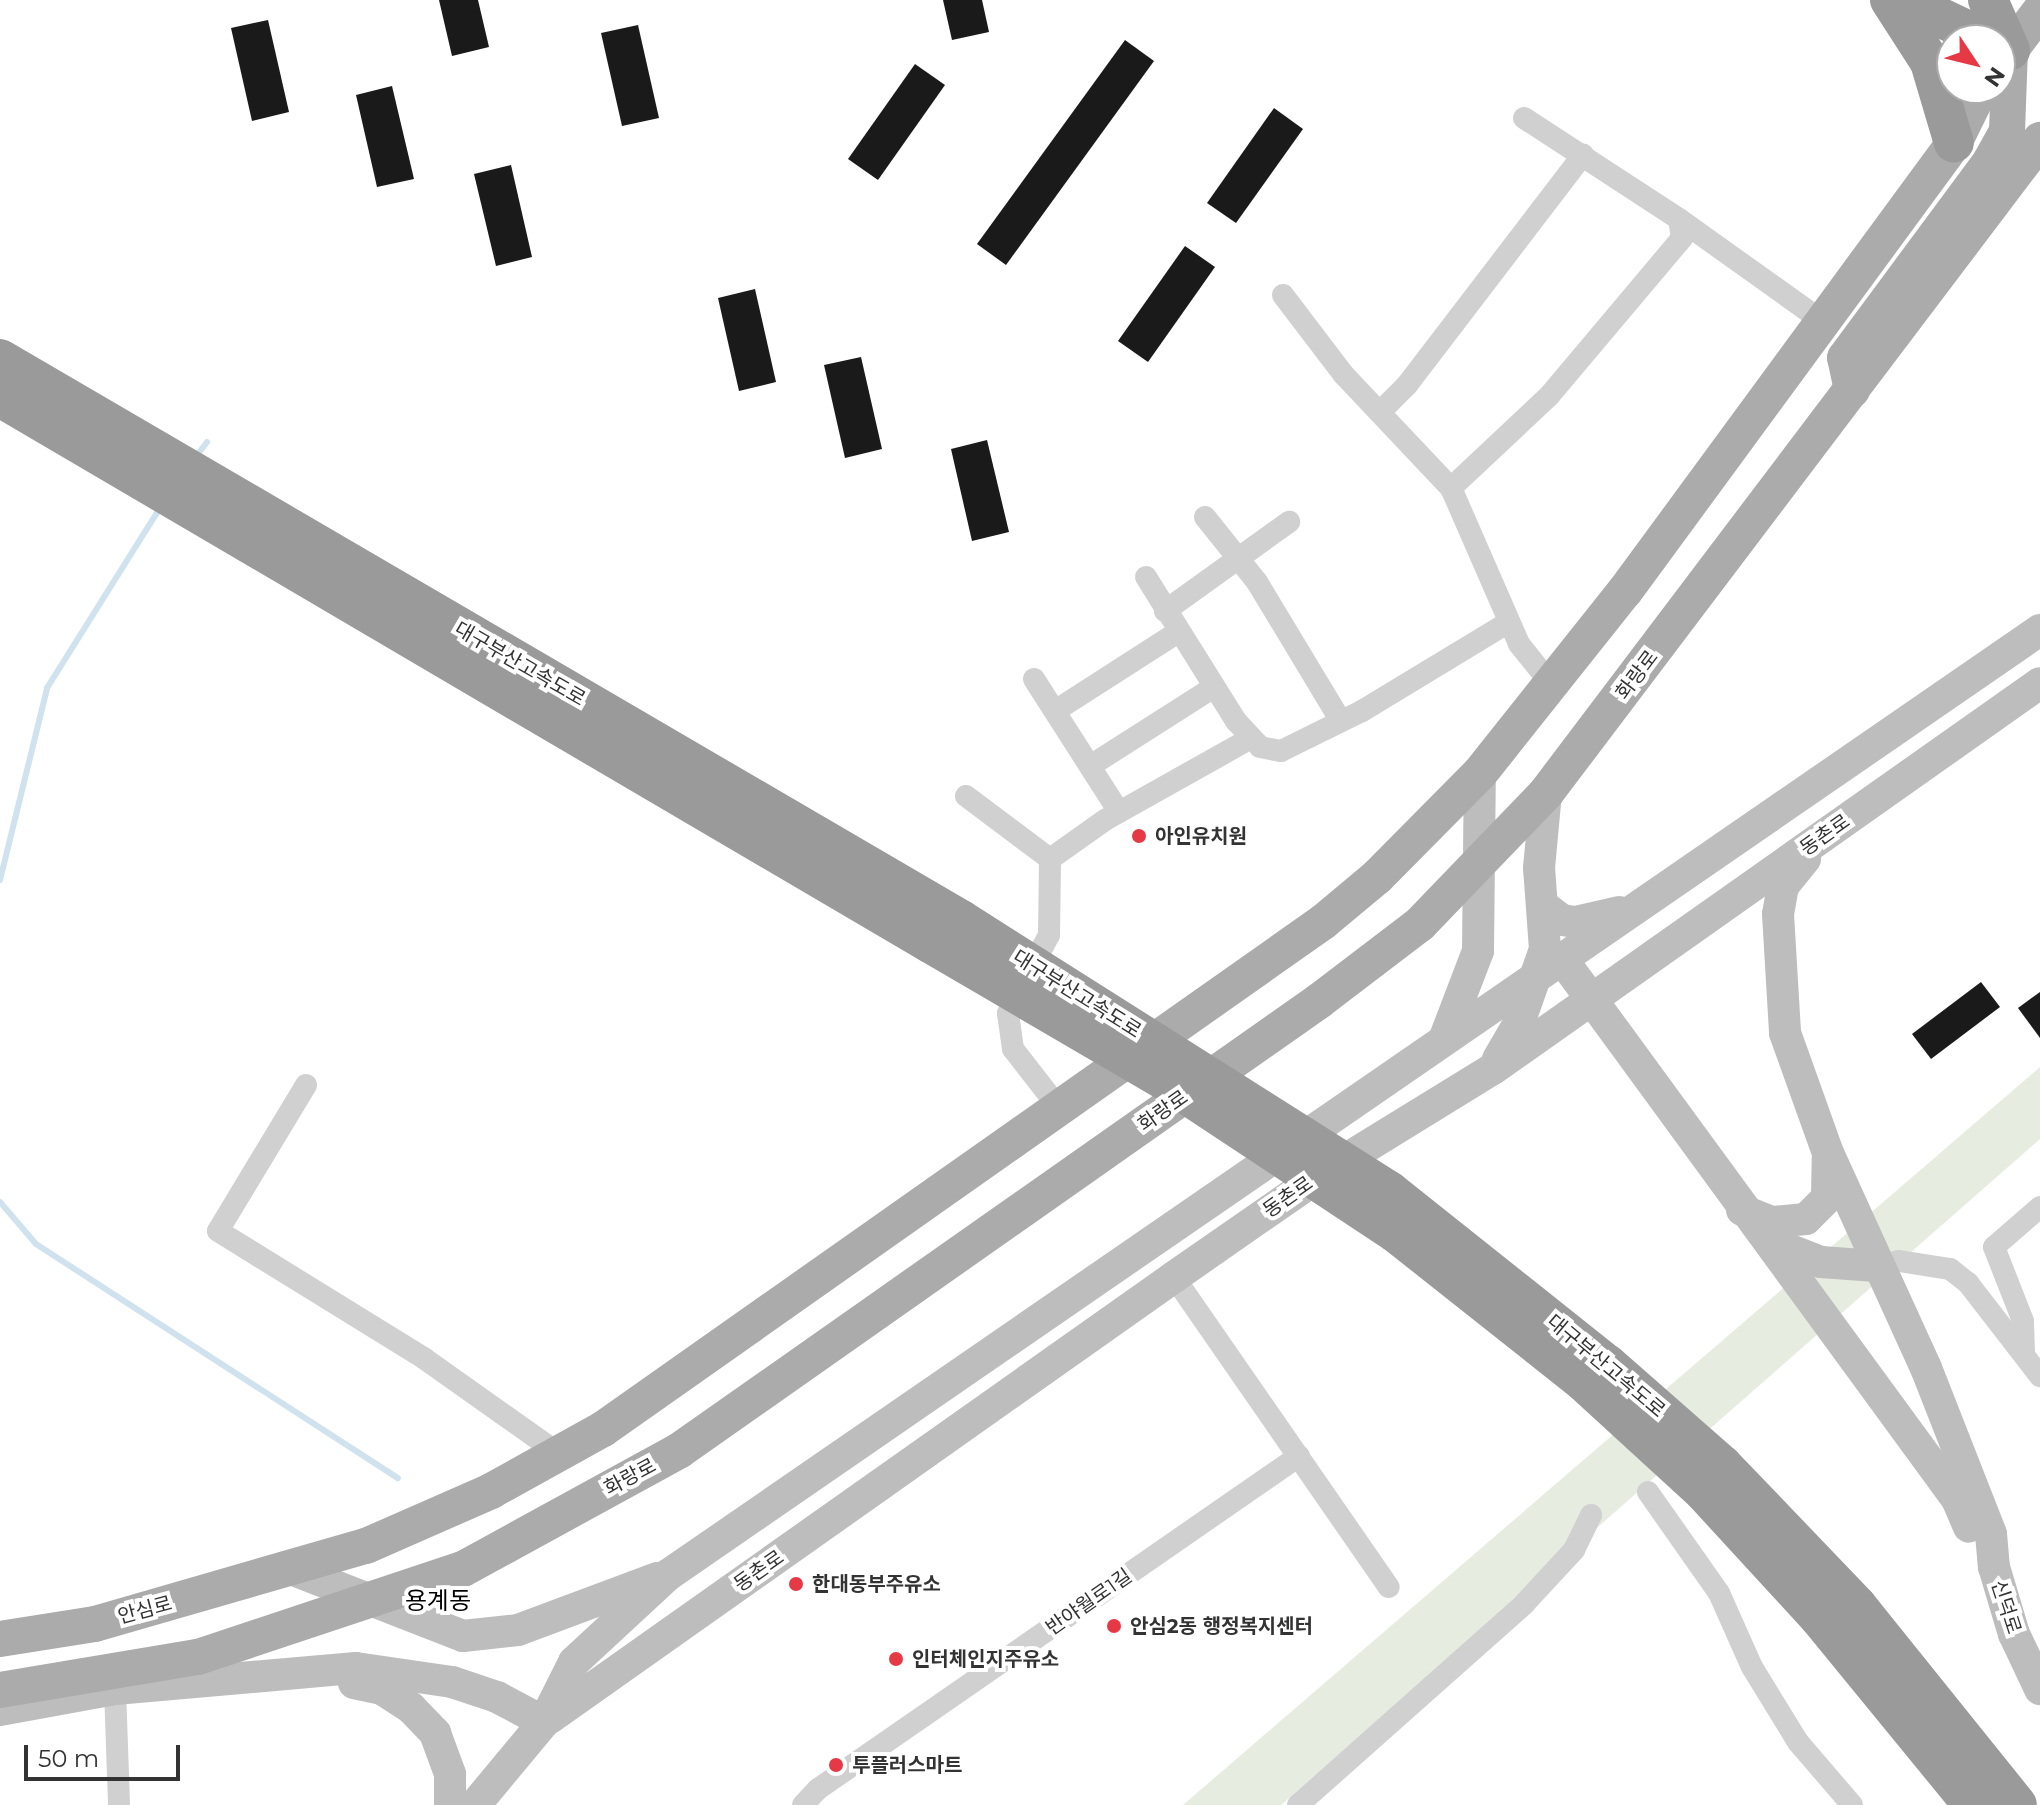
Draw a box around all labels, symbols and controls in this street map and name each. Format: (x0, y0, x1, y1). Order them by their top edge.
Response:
north arrow (1936, 24, 2016, 104)
text: N (1978, 62, 2011, 92)
street label: 대구부산고속도로 (450, 617, 590, 711)
street label: 화랑로 (1611, 646, 1663, 704)
street label: 동촌로 (1796, 809, 1854, 861)
place label: 아인유치원 (1155, 824, 1247, 848)
marker: 아인유치원 (1130, 827, 1148, 845)
street label: 대구부산고속도로 (1008, 945, 1146, 1043)
street label: 화랑로 (1134, 1085, 1192, 1137)
street label: 동촌로 (1259, 1171, 1317, 1223)
street label: 대구부산고속도로 (1542, 1309, 1670, 1423)
street label: 화랑로 (600, 1453, 660, 1501)
street label: 동촌로 (730, 1545, 788, 1597)
street label: 반야월로1길 (1041, 1564, 1137, 1640)
place label: 한대동부주유소 (812, 1572, 941, 1596)
marker: 한대동부주유소 (787, 1575, 805, 1593)
street label: 신덕로 (1986, 1577, 2026, 1637)
district label: 용계동 (405, 1587, 471, 1615)
street label: 안심로 (115, 1591, 175, 1629)
place label: 안심2동 행정복지센터 (1130, 1614, 1313, 1638)
marker: 안심2동 행정복지센터 (1105, 1617, 1123, 1635)
place label: 인터체인지주유소 (912, 1647, 1059, 1671)
marker: 인터체인지주유소 (887, 1650, 905, 1668)
scale bar (28, 1729, 184, 1779)
text: 50 m (38, 1744, 99, 1773)
place label: 투플러스마트 (852, 1753, 962, 1777)
marker: 투플러스마트 (827, 1756, 845, 1774)

